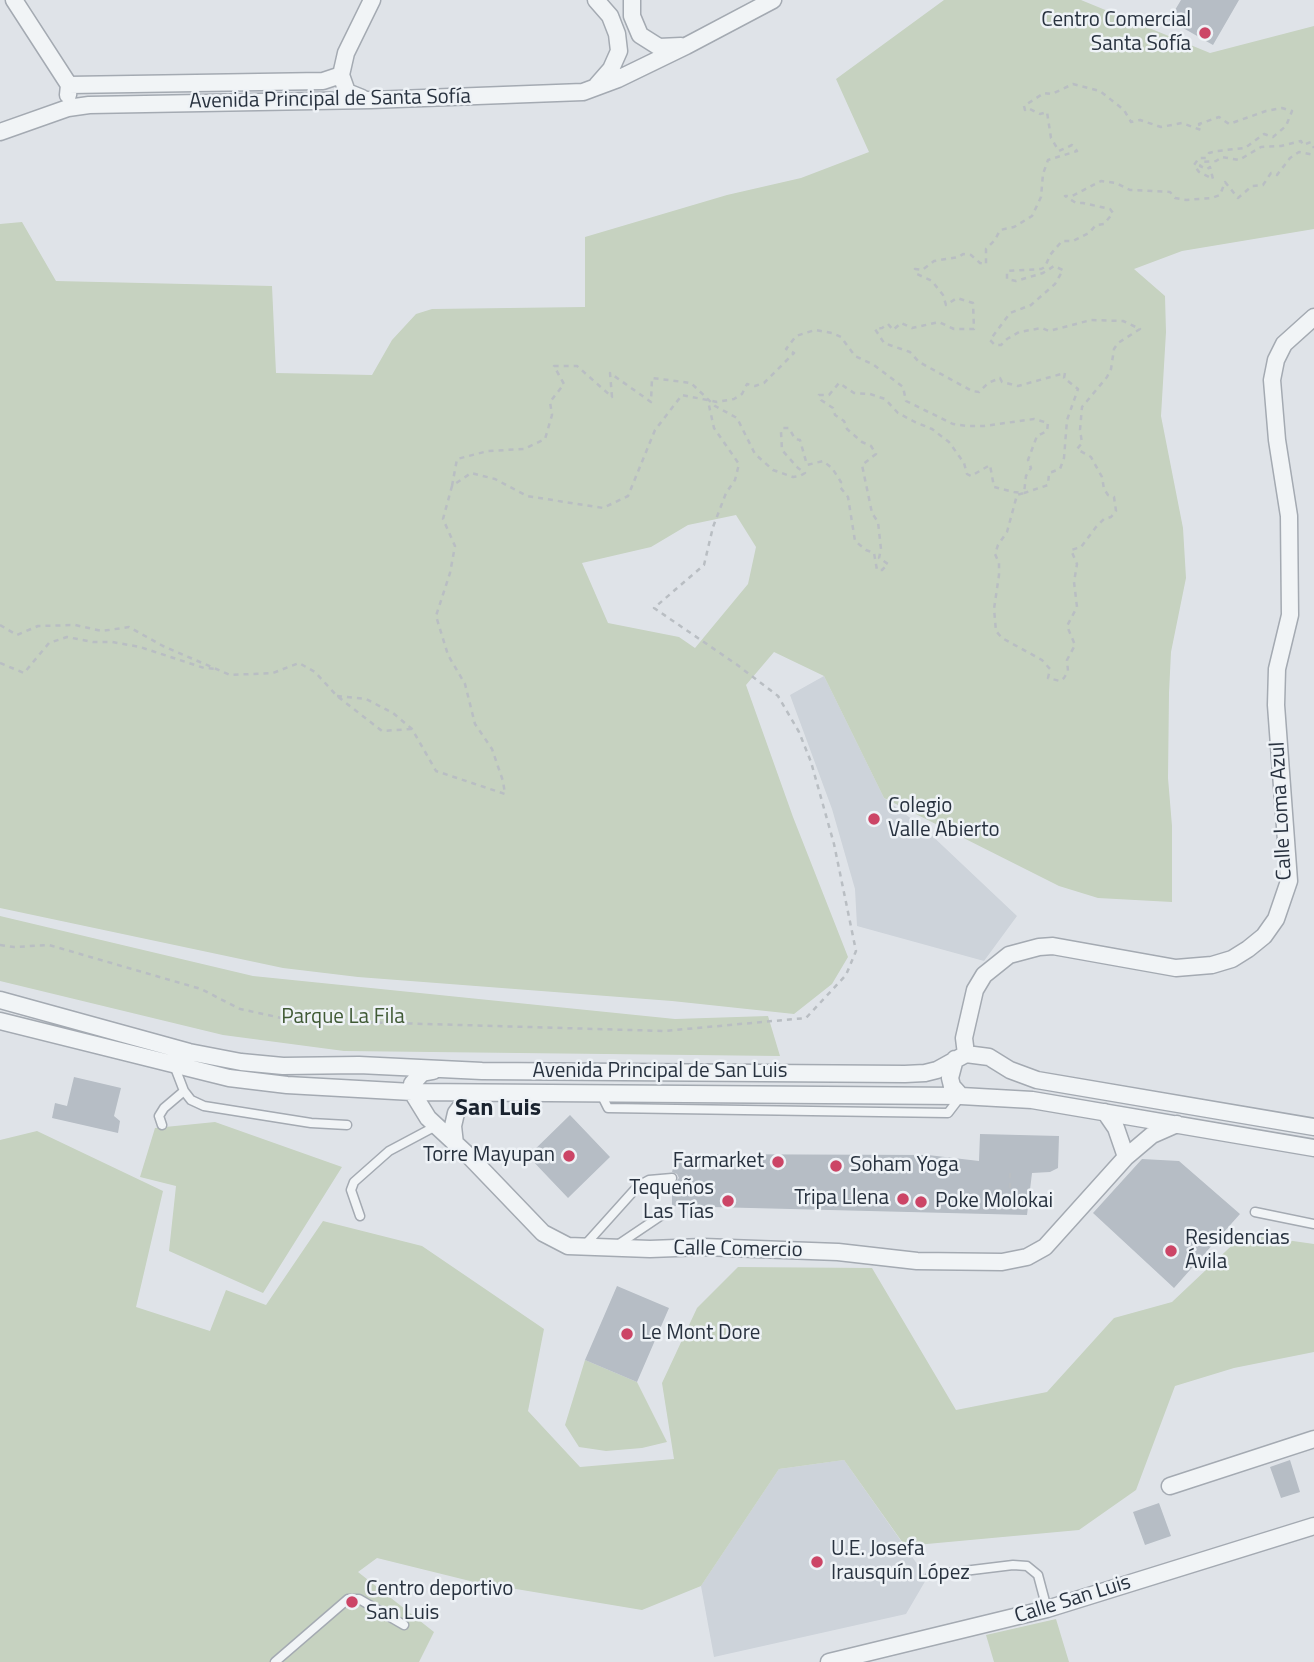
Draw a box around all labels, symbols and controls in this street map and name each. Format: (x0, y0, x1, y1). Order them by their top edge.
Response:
place label: Centro Comercial Santa Sofía (1041, 8, 1191, 58)
marker: Centro Comercial Santa Sofía (1197, 25, 1213, 41)
street label: Avenida Principal de Santa Sofía (189, 85, 471, 115)
street label: Calle Loma Azul (1266, 741, 1298, 881)
place label: Colegio Valle Abierto (888, 794, 1000, 844)
marker: Colegio Valle Abierto (866, 811, 882, 827)
park label: Parque La Fila (281, 1005, 405, 1031)
street label: Avenida Principal de San Luis (533, 1059, 787, 1085)
district label: San Luis (455, 1095, 541, 1123)
place label: Torre Mayupan (423, 1143, 555, 1169)
marker: Torre Mayupan (561, 1148, 577, 1164)
place label: Farmarket (673, 1149, 764, 1175)
place label: Soham Yoga (850, 1153, 959, 1179)
marker: Farmarket (770, 1154, 786, 1170)
marker: Soham Yoga (828, 1158, 844, 1174)
place label: Tequeños Las Tías (629, 1176, 714, 1226)
place label: Tripa Llena (794, 1186, 889, 1212)
place label: Poke Molokai (935, 1189, 1053, 1215)
marker: Tripa Llena (895, 1191, 911, 1207)
marker: Tequeños Las Tías (720, 1193, 736, 1209)
marker: Poke Molokai (913, 1194, 929, 1210)
place label: Residencias Ávila (1185, 1226, 1290, 1276)
street label: Calle Comercio (673, 1236, 803, 1264)
marker: Residencias Ávila (1163, 1243, 1179, 1259)
place label: Le Mont Dore (641, 1321, 760, 1347)
marker: Le Mont Dore (619, 1326, 635, 1342)
place label: U.E. Josefa Irausquín López (831, 1537, 970, 1587)
marker: U.E. Josefa Irausquín López (809, 1554, 825, 1570)
street label: Calle San Luis (1012, 1570, 1134, 1630)
place label: Centro deportivo San Luis (366, 1577, 513, 1627)
marker: Centro deportivo San Luis (344, 1594, 360, 1610)

